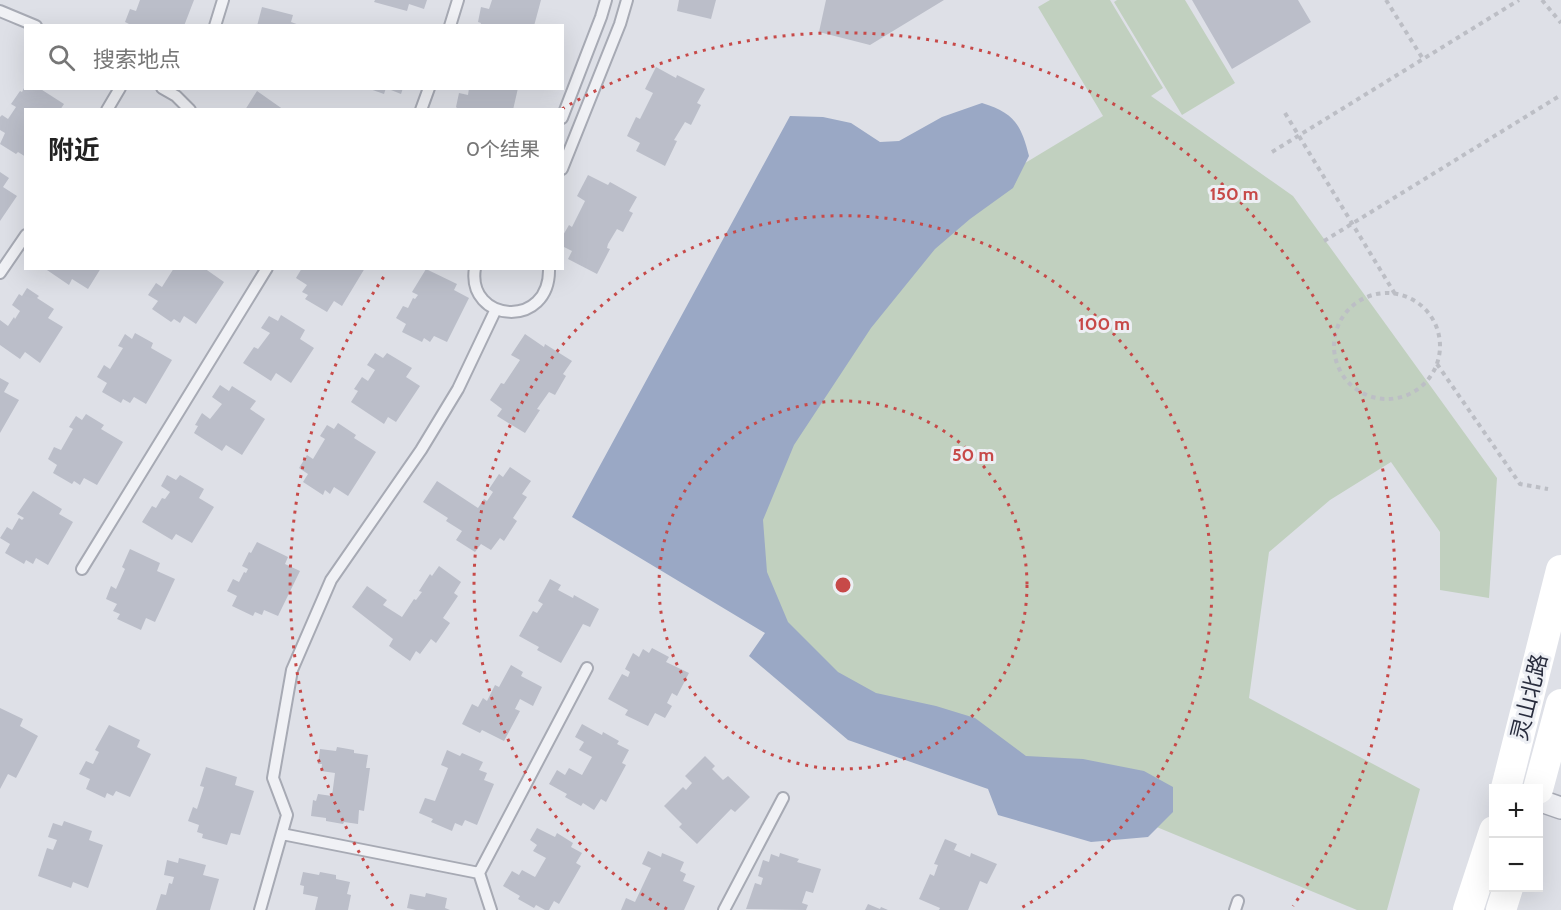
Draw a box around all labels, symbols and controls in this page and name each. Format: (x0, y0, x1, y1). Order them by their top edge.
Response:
search box (24, 24, 564, 90)
icon: search (45, 41, 78, 74)
text: 搜索地点 (93, 46, 181, 73)
text: 附近 (48, 134, 100, 166)
text: 0个结果 (466, 137, 540, 161)
text: 150 m (1210, 183, 1258, 205)
text: 100 m (1078, 313, 1130, 335)
text: 50 m (952, 444, 994, 466)
centre of rings (833, 575, 853, 595)
street label: 灵山北路 (1506, 651, 1553, 743)
map controls (1489, 784, 1543, 892)
button: + (1489, 784, 1543, 838)
button: − (1489, 838, 1543, 892)

